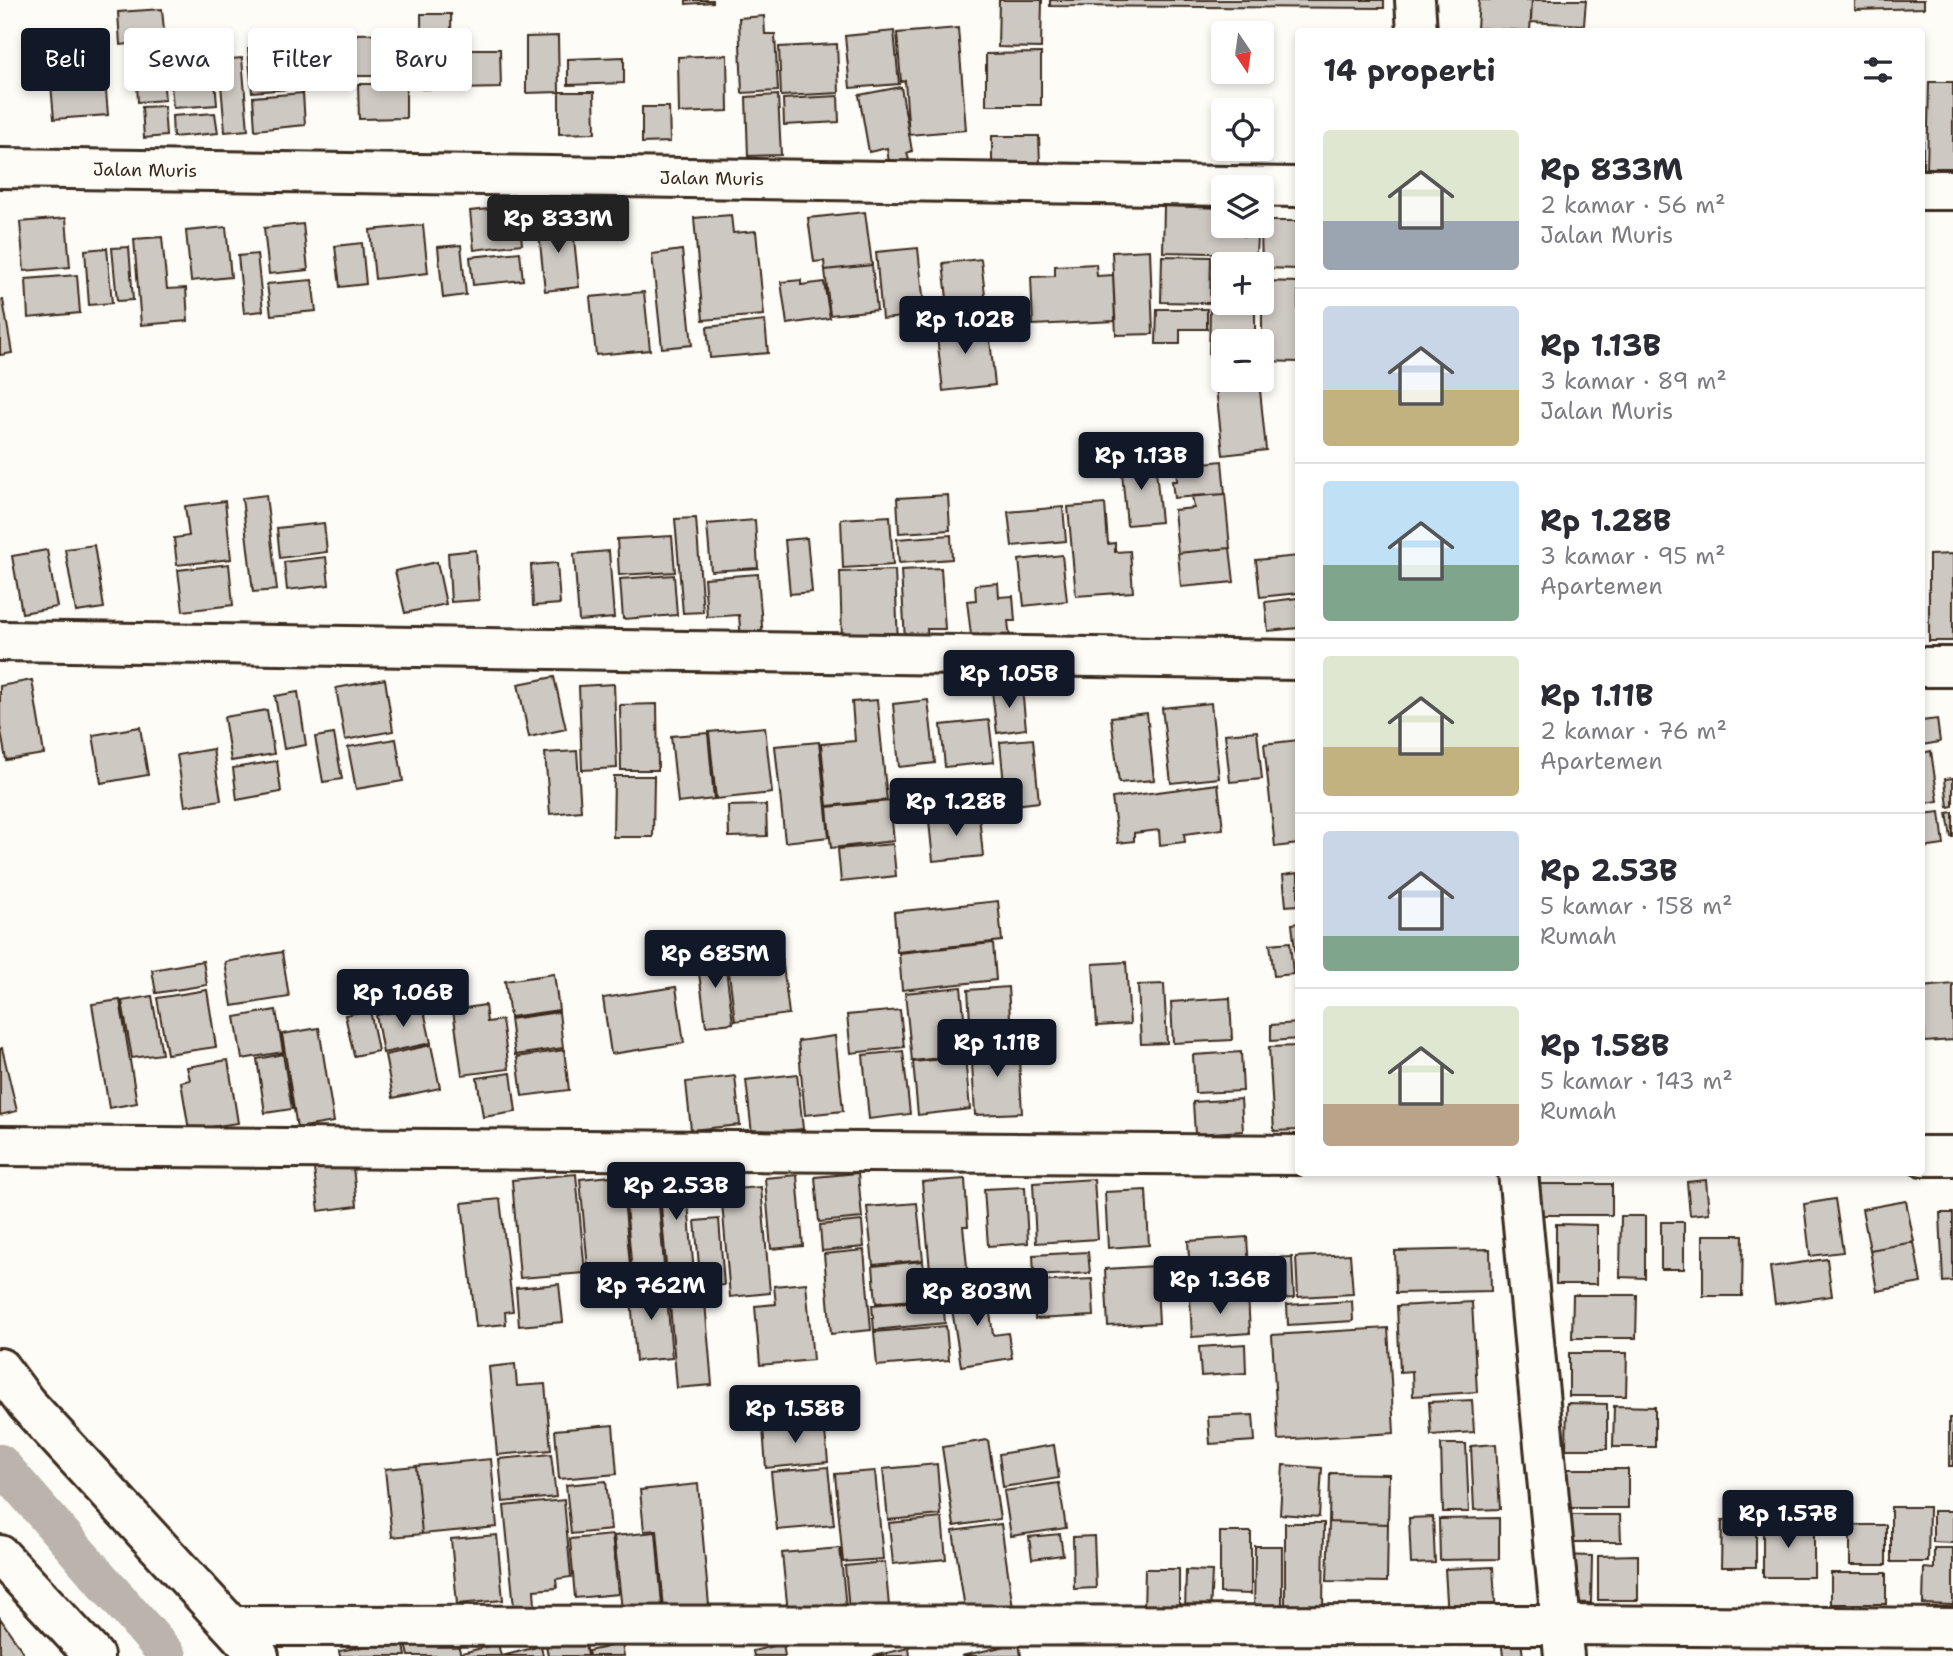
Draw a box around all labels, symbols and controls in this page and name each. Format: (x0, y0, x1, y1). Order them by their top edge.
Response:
north arrow (1211, 21, 1274, 84)
map controls (1211, 21, 1274, 392)
chip: Beli (21, 28, 110, 91)
chip: Sewa (124, 28, 234, 91)
chip: Filter (248, 28, 357, 91)
chip: Baru (371, 28, 472, 91)
text: 14 properti (1323, 50, 1496, 91)
icon: filters (1859, 51, 1897, 89)
button: locate (1211, 98, 1274, 161)
text: Rp 833M (1540, 149, 1683, 190)
street label: Jalan Muris (93, 157, 197, 183)
icon: home (1379, 158, 1463, 242)
street label: Jalan Muris (660, 166, 764, 191)
button: layers (1211, 175, 1274, 238)
text: 2 kamar · 56 m² (1540, 190, 1726, 220)
pin: Rp 833M (493, 196, 623, 255)
text: Rp 833M (503, 203, 613, 233)
text: Jalan Muris (1540, 220, 1673, 250)
button: + (1211, 252, 1274, 315)
pin: Rp 1.02B (893, 296, 1037, 356)
text: Rp 1.02B (915, 304, 1015, 334)
text: Rp 1.13B (1540, 325, 1661, 366)
button: − (1211, 329, 1274, 392)
icon: home (1379, 334, 1463, 418)
text: 3 kamar · 89 m² (1540, 366, 1727, 396)
text: Jalan Muris (1540, 396, 1673, 426)
pin: Rp 1.13B (1069, 433, 1213, 492)
text: Rp 1.13B (1095, 440, 1187, 470)
text: Rp 1.28B (1540, 500, 1671, 541)
icon: home (1379, 509, 1463, 593)
text: 3 kamar · 95 m² (1540, 541, 1726, 571)
text: Apartemen (1540, 571, 1663, 601)
pin: Rp 1.05B (937, 650, 1081, 710)
text: Rp 1.05B (959, 658, 1059, 688)
text: Rp 1.11B (1540, 675, 1654, 716)
icon: home (1379, 684, 1463, 768)
text: 2 kamar · 76 m² (1540, 716, 1727, 746)
text: Apartemen (1540, 746, 1663, 776)
pin: Rp 1.28B (884, 778, 1028, 838)
text: Rp 1.28B (906, 786, 1006, 816)
text: Rp 2.53B (1540, 850, 1678, 891)
icon: home (1379, 859, 1463, 943)
text: 5 kamar · 158 m² (1540, 891, 1733, 921)
text: Rumah (1540, 921, 1617, 951)
pin: Rp 685M (650, 930, 780, 990)
text: Rp 685M (661, 938, 769, 968)
pin: Rp 1.06B (331, 970, 475, 1029)
text: Rp 1.06B (353, 977, 453, 1007)
pin: Rp 1.11B (925, 1020, 1069, 1079)
text: Rp 1.58B (1540, 1025, 1670, 1066)
text: Rp 1.11B (953, 1027, 1041, 1057)
icon: home (1379, 1034, 1463, 1118)
text: 5 kamar · 143 m² (1540, 1066, 1733, 1096)
text: Rumah (1540, 1096, 1617, 1126)
pin: Rp 2.53B (604, 1162, 748, 1222)
text: Rp 2.53B (623, 1170, 729, 1200)
pin: Rp 1.36B (1148, 1256, 1292, 1316)
pin: Rp 762M (586, 1262, 716, 1322)
text: Rp 1.36B (1170, 1264, 1270, 1294)
pin: Rp 803M (912, 1268, 1042, 1328)
text: Rp 762M (596, 1270, 706, 1300)
text: Rp 803M (922, 1276, 1032, 1306)
pin: Rp 1.58B (723, 1386, 867, 1445)
text: Rp 1.58B (745, 1393, 845, 1423)
pin: Rp 1.57B (1716, 1490, 1860, 1550)
text: Rp 1.57B (1738, 1498, 1838, 1528)

